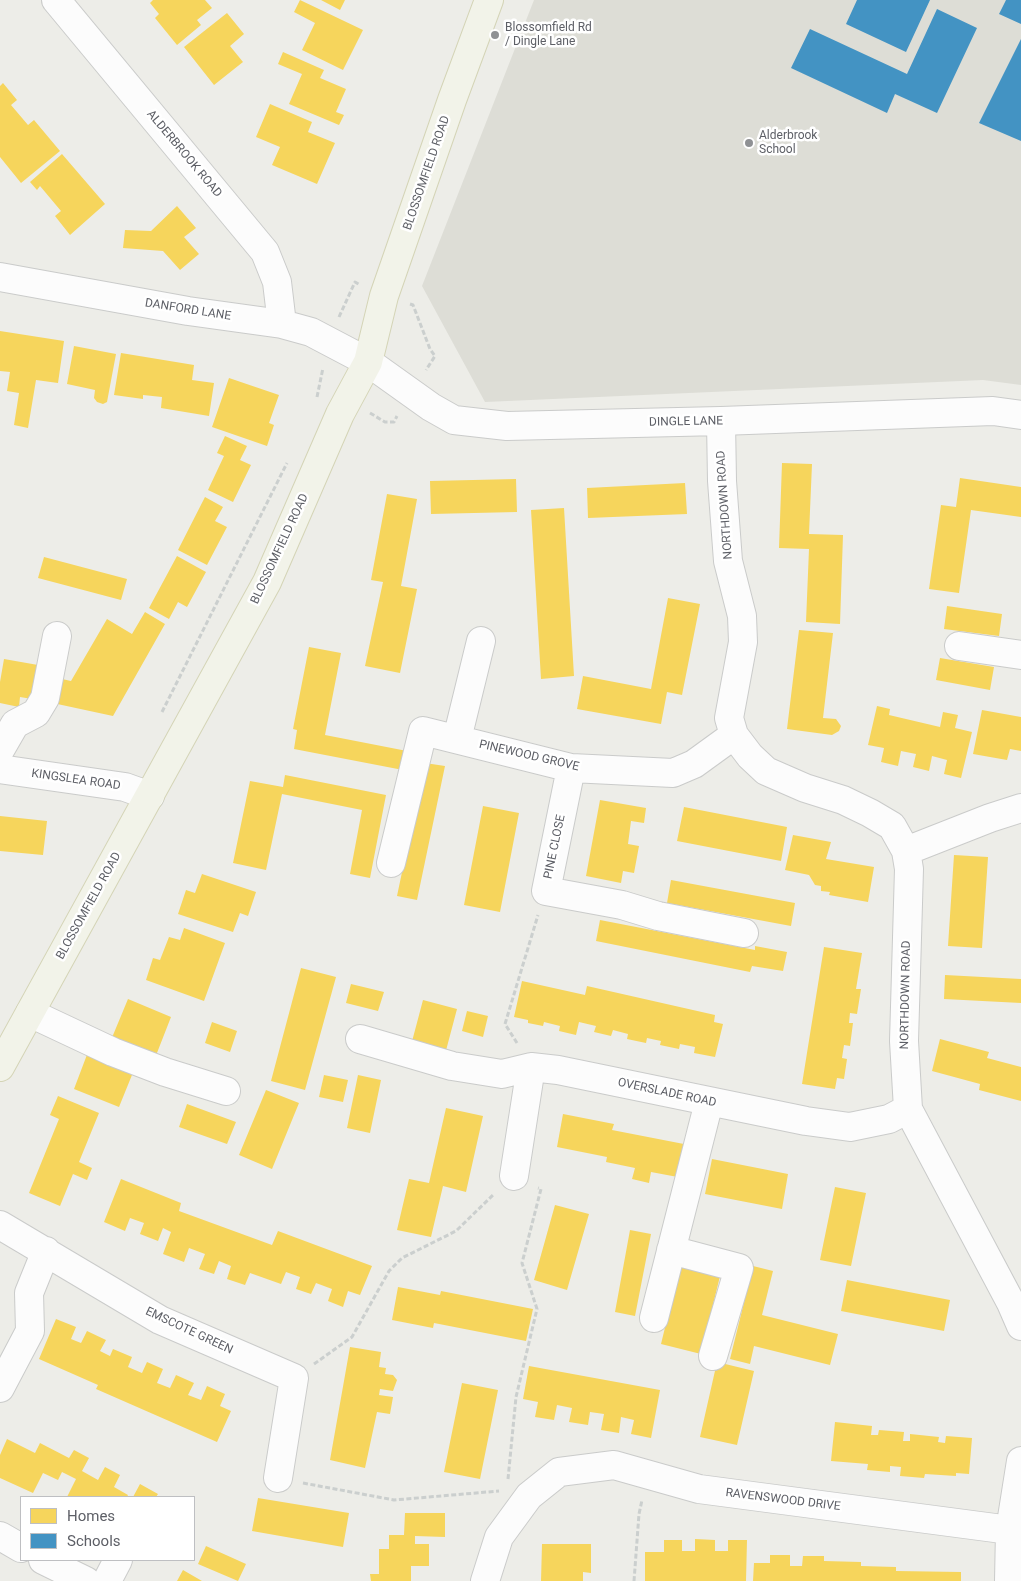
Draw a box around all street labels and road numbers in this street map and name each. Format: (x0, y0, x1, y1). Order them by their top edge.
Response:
street label: ALDERBROOK ROAD (143, 107, 225, 201)
street label: BLOSSOMFIELD ROAD (401, 114, 453, 232)
street label: DANFORD LANE (144, 296, 232, 324)
street label: DINGLE LANE (649, 414, 723, 430)
street label: NORTHDOWN ROAD (714, 450, 736, 560)
street label: BLOSSOMFIELD ROAD (248, 492, 312, 606)
street label: PINEWOOD GROVE (478, 737, 580, 775)
street label: KINGSLEA ROAD (30, 767, 122, 793)
street label: PINE CLOSE (541, 814, 569, 880)
street label: BLOSSOMFIELD ROAD (54, 850, 124, 962)
street label: NORTHDOWN ROAD (898, 940, 914, 1050)
street label: OVERSLADE ROAD (616, 1076, 718, 1110)
street label: EMSCOTE GREEN (143, 1304, 235, 1358)
street label: RAVENSWOOD DRIVE (725, 1486, 841, 1514)

